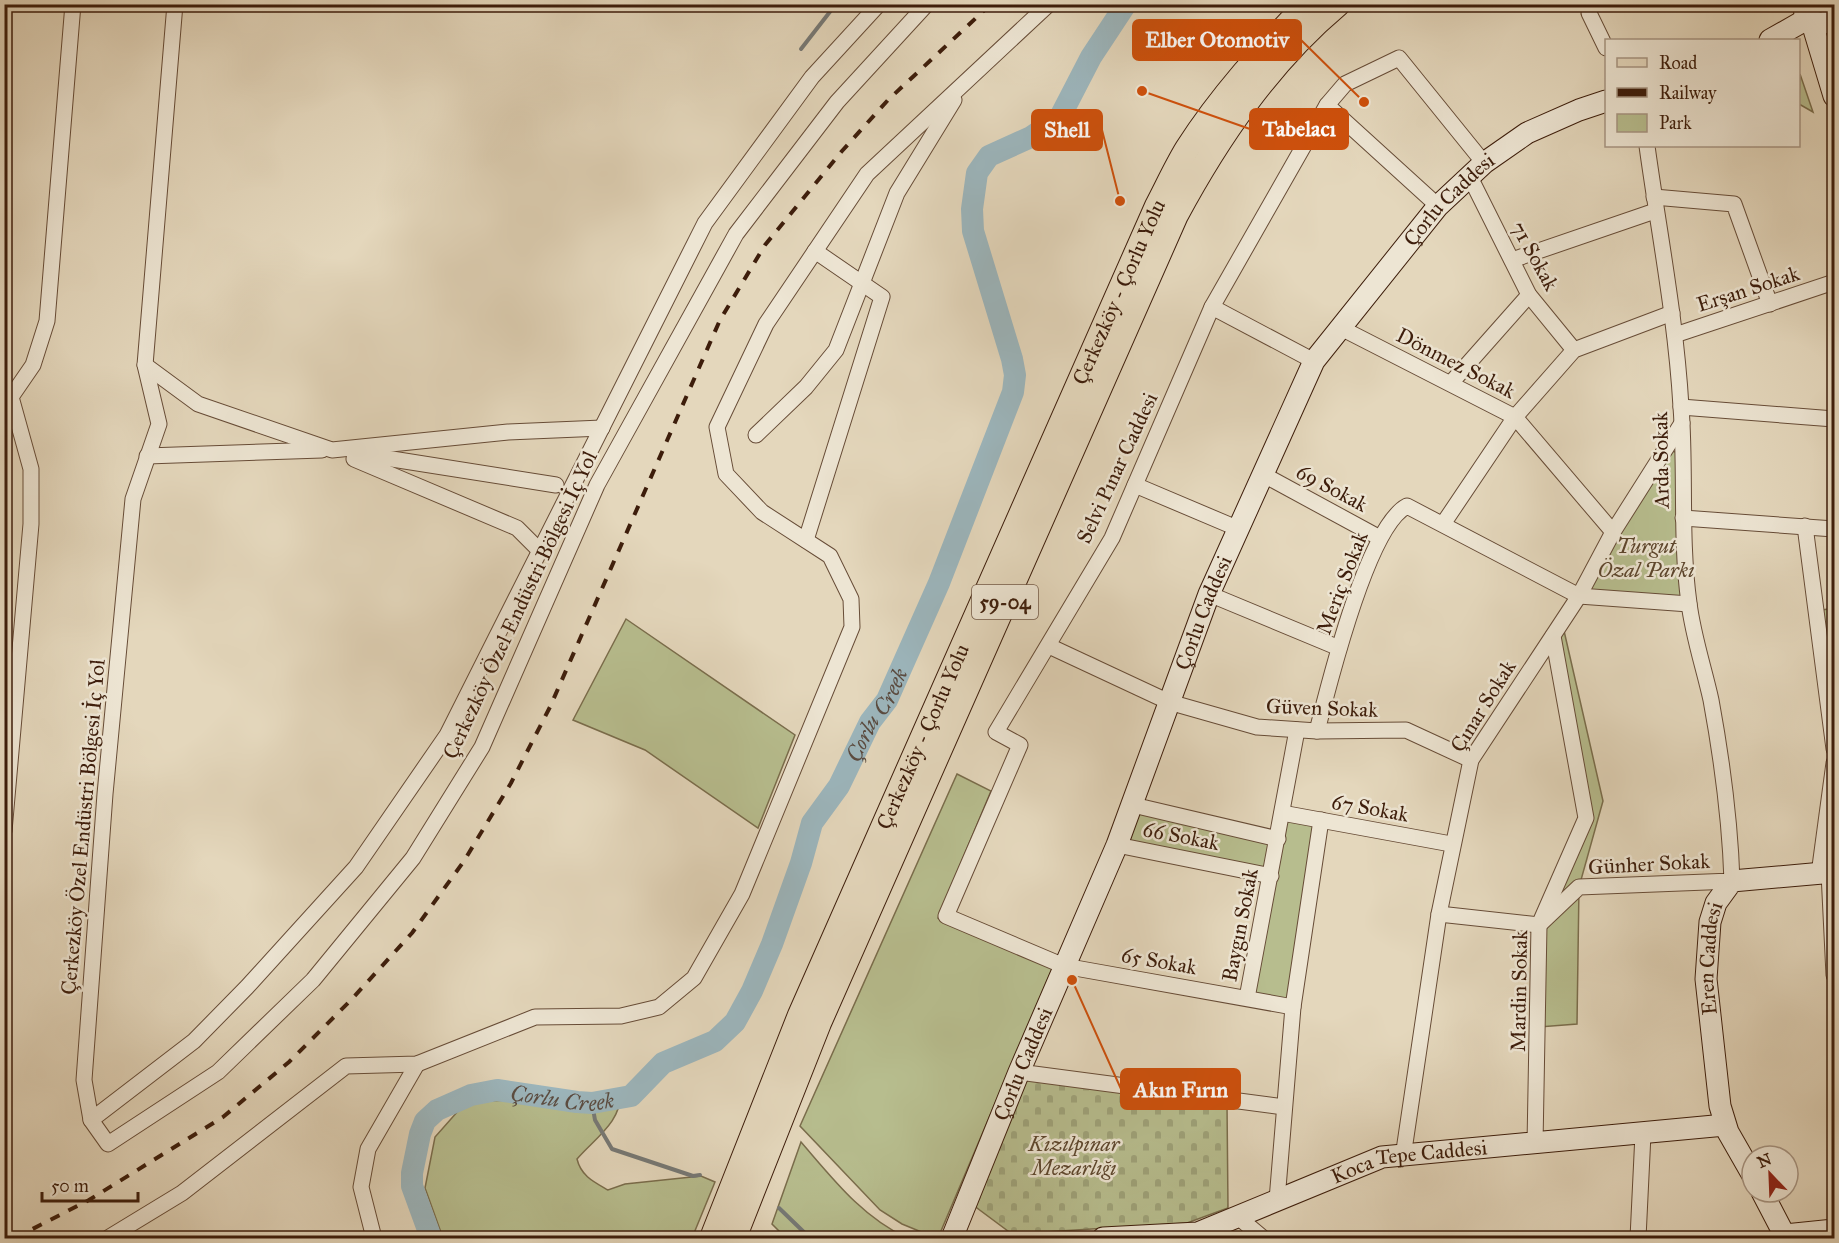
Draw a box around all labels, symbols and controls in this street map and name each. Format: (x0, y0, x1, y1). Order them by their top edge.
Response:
callout: Elber Otomotiv (1133, 20, 1301, 60)
text: Elber Otomotiv (1145, 26, 1290, 53)
legend (1605, 39, 1800, 147)
text: Road (1659, 52, 1697, 74)
text: Railway (1659, 82, 1717, 104)
callout: Tabelacı (1250, 109, 1348, 149)
callout: Shell (1032, 110, 1102, 150)
text: Park (1659, 112, 1692, 134)
text: Tabelacı (1261, 115, 1337, 142)
text: Shell (1044, 116, 1091, 143)
street label: Çorlu Caddesi (1398, 147, 1500, 252)
street label: Çerkezköy - Çorlu Yolu (1067, 195, 1171, 389)
street label: 71 Sokak (1505, 217, 1565, 295)
street label: Erşan Sokak (1693, 260, 1803, 318)
street label: Dönmez Sokak (1392, 322, 1520, 404)
street label: Selvi Pınar Caddesi (1071, 388, 1163, 548)
street label: Arda Sokak (1647, 411, 1675, 510)
street label: Çerkezköy Özel Endüstri Bölgesi İç Yol (437, 447, 603, 763)
street label: 69 Sokak (1292, 458, 1373, 518)
street label: Meriç Sokak (1310, 528, 1374, 638)
park label: Turgut Özal Parkı (1598, 533, 1694, 583)
street label: Çorlu Caddesi (1169, 551, 1238, 673)
road number: 59-04 (972, 585, 1038, 619)
street label: Çerkezköy - Çorlu Yolu (871, 640, 975, 833)
street label: Çınar Sokak (1444, 655, 1522, 757)
street label: Çerkezköy Özel Endüstri Bölgesi İç Yol (55, 658, 111, 996)
water label: Çorlu Creek (840, 664, 914, 766)
street label: Güven Sokak (1266, 693, 1379, 723)
street label: 67 Sokak (1330, 788, 1411, 828)
street label: 66 Sokak (1141, 816, 1222, 856)
street label: Günher Sokak (1588, 848, 1711, 880)
street label: Baygın Sokak (1216, 866, 1264, 984)
street label: Eren Caddesi (1693, 898, 1729, 1017)
street label: Mardin Sokak (1505, 930, 1533, 1052)
street label: 65 Sokak (1119, 942, 1199, 980)
street label: Çorlu Caddesi (988, 1003, 1058, 1124)
callout: Akın Fırın (1121, 1069, 1240, 1109)
text: Akın Fırın (1132, 1076, 1228, 1103)
water label: Çorlu Creek (509, 1079, 616, 1117)
park label: Kızılpınar Mezarlığı (1028, 1131, 1121, 1181)
street label: Koca Tepe Caddesi (1327, 1134, 1488, 1190)
north arrow (1740, 1144, 1800, 1204)
text: N (1754, 1149, 1775, 1172)
scale bar (42, 1165, 138, 1203)
text: 50 m (51, 1175, 89, 1197)

